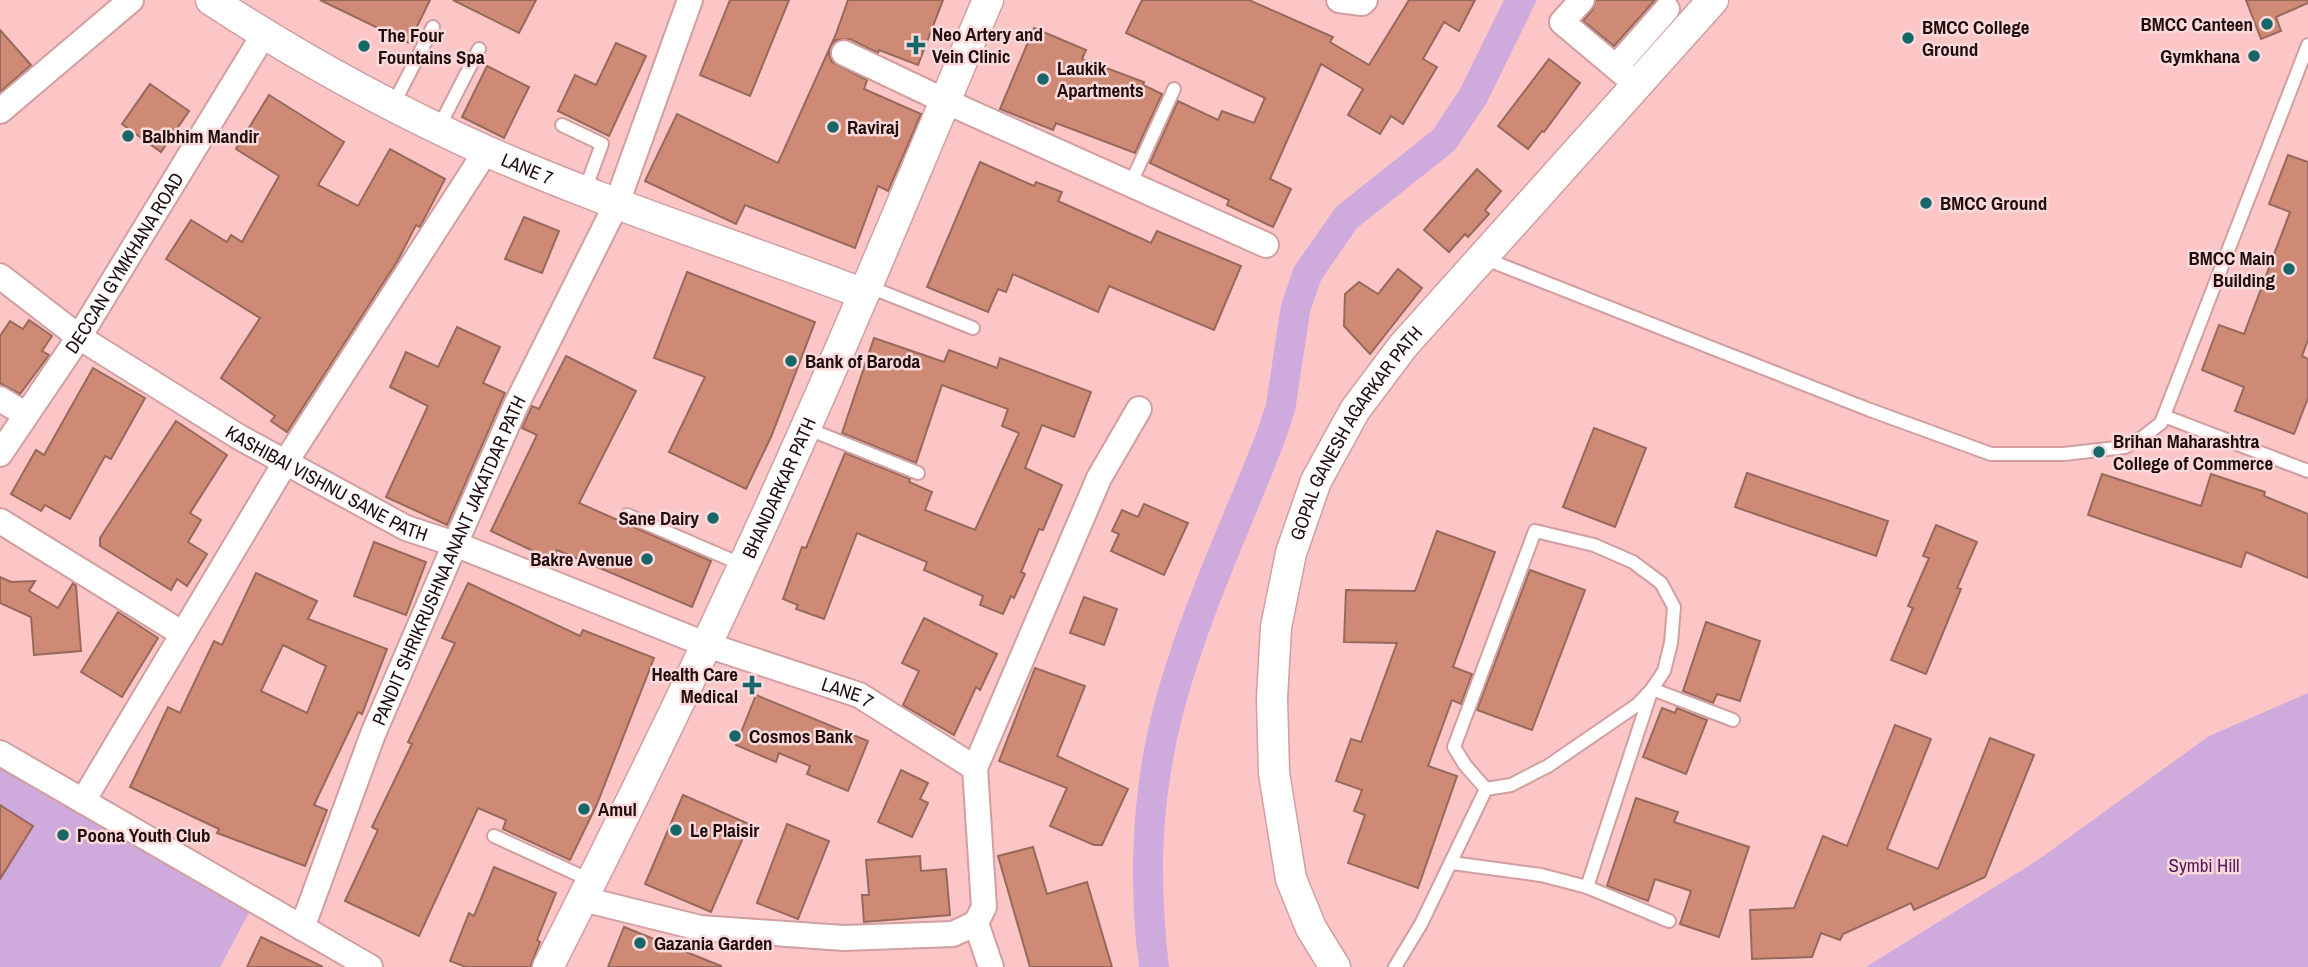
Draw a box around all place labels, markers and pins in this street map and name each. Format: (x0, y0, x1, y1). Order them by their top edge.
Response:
place label: BMCC Canteen (2140, 11, 2253, 37)
place label: BMCC College Ground (1922, 14, 2030, 62)
marker: BMCC Canteen (2259, 16, 2275, 32)
place label: Neo Artery and Vein Clinic (932, 21, 1043, 69)
place label: The Four Fountains Spa (378, 22, 485, 70)
marker: BMCC College Ground (1900, 30, 1916, 46)
marker: Neo Artery and Vein Clinic (906, 35, 926, 55)
marker: The Four Fountains Spa (356, 38, 372, 54)
place label: Gymkhana (2160, 43, 2240, 69)
marker: Gymkhana (2246, 48, 2262, 64)
place label: Laukik Apartments (1057, 55, 1144, 103)
marker: Laukik Apartments (1035, 71, 1051, 87)
place label: Raviraj (847, 114, 899, 140)
marker: Raviraj (825, 119, 841, 135)
place label: Balbhim Mandir (142, 123, 259, 149)
marker: Balbhim Mandir (120, 128, 136, 144)
place label: BMCC Ground (1940, 190, 2047, 216)
marker: BMCC Ground (1918, 195, 1934, 211)
place label: BMCC Main Building (2188, 245, 2275, 293)
marker: BMCC Main Building (2281, 261, 2297, 277)
place label: Bank of Baroda (805, 348, 920, 374)
marker: Bank of Baroda (783, 353, 799, 369)
place label: Brihan Maharashtra College of Commerce (2113, 428, 2274, 476)
marker: Brihan Maharashtra College of Commerce (2091, 444, 2107, 460)
place label: Sane Dairy (618, 505, 699, 531)
marker: Sane Dairy (705, 510, 721, 526)
place label: Bakre Avenue (530, 546, 633, 572)
marker: Bakre Avenue (639, 551, 655, 567)
place label: Health Care Medical (651, 661, 738, 709)
marker: Health Care Medical (744, 677, 760, 693)
place label: Cosmos Bank (749, 723, 853, 749)
marker: Cosmos Bank (727, 728, 743, 744)
place label: Amul (598, 796, 637, 822)
marker: Amul (576, 801, 592, 817)
place label: Le Plaisir (690, 817, 759, 843)
place label: Poona Youth Club (77, 822, 211, 848)
marker: Le Plaisir (668, 822, 684, 838)
marker: Poona Youth Club (55, 827, 71, 843)
place label: Gazania Garden (654, 930, 773, 956)
marker: Gazania Garden (632, 935, 648, 951)

